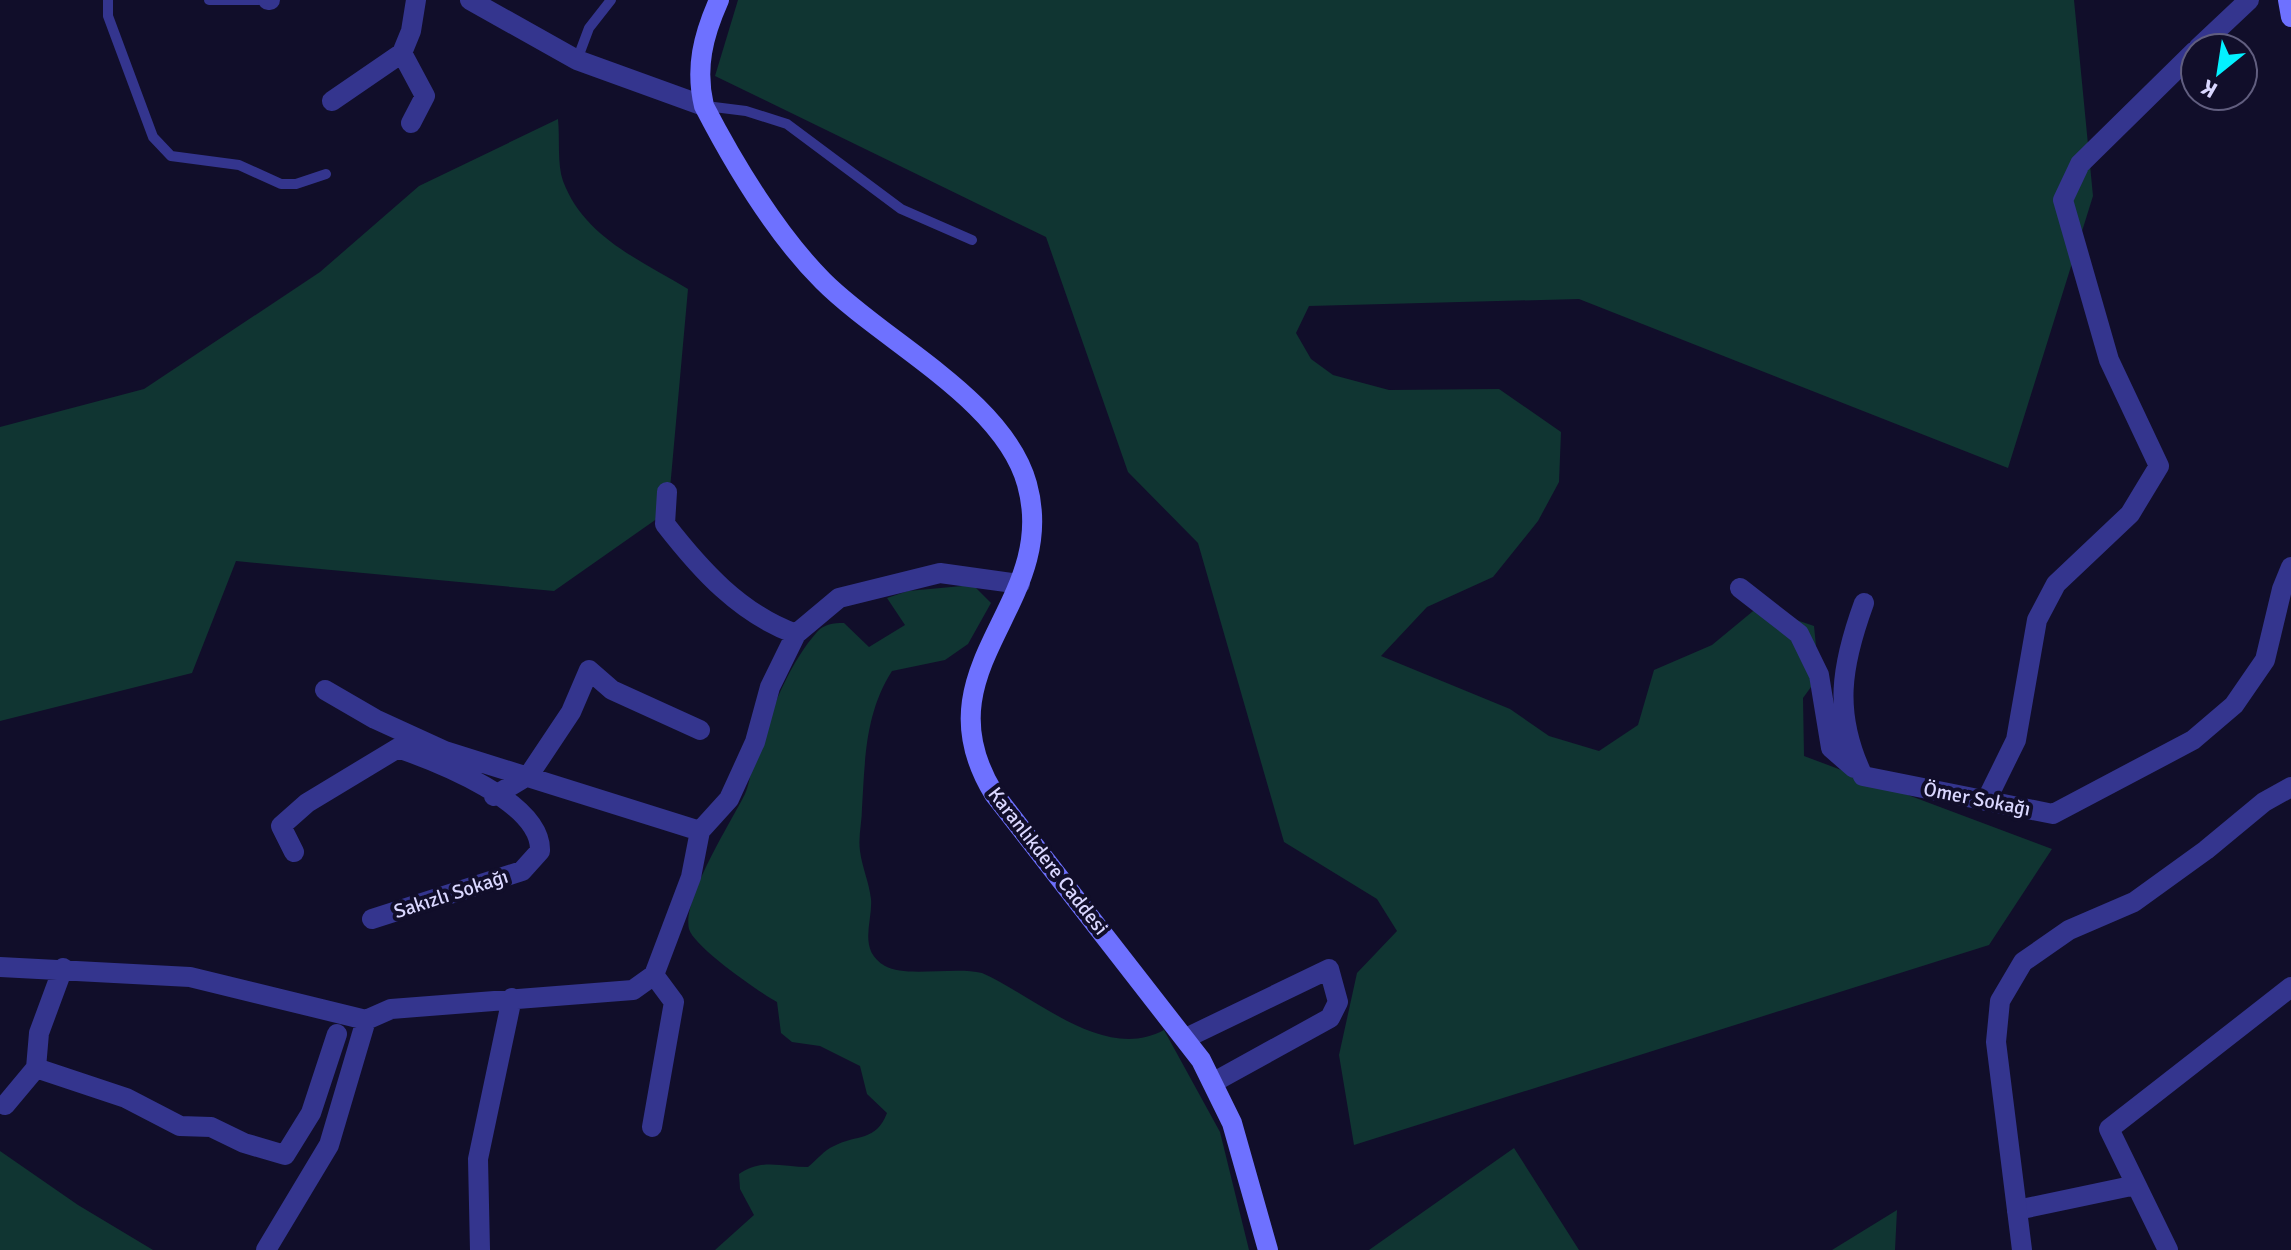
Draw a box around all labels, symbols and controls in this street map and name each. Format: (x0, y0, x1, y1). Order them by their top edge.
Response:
north arrow (2179, 32, 2259, 112)
text: K (2196, 74, 2222, 104)
street label: Ömer Sokağı (1921, 776, 2033, 822)
street label: Karanlıkdere Caddesi (983, 782, 1113, 940)
street label: Sakızlı Sokağı (391, 864, 511, 924)

